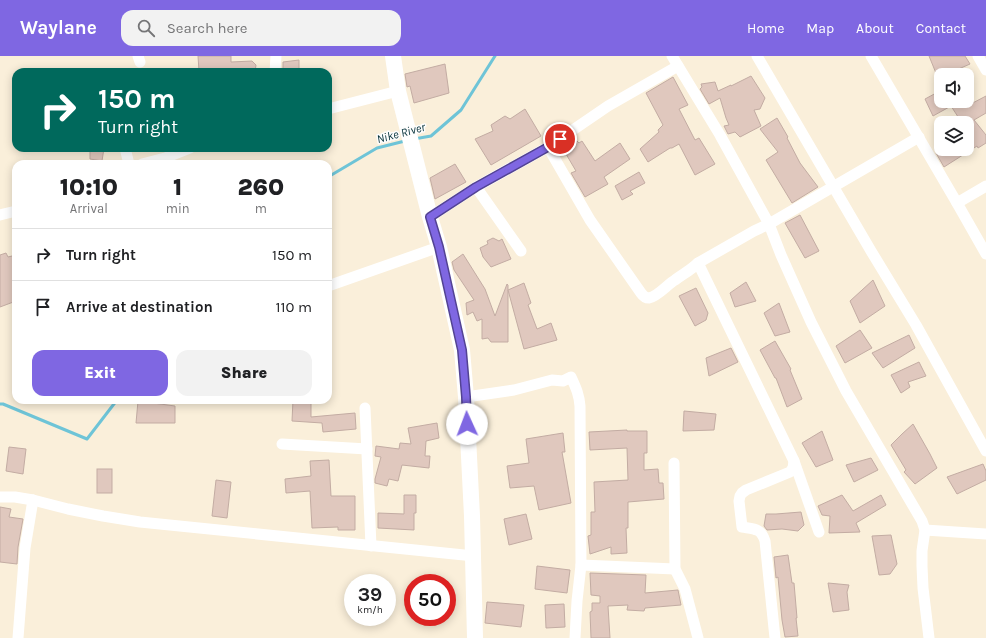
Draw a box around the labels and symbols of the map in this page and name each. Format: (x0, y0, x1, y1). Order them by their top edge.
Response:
water label: Nike River (375, 120, 428, 146)
pin (543, 122, 577, 156)
position arrow (446, 403, 488, 445)
speed limit sign: 50 (404, 574, 456, 626)

